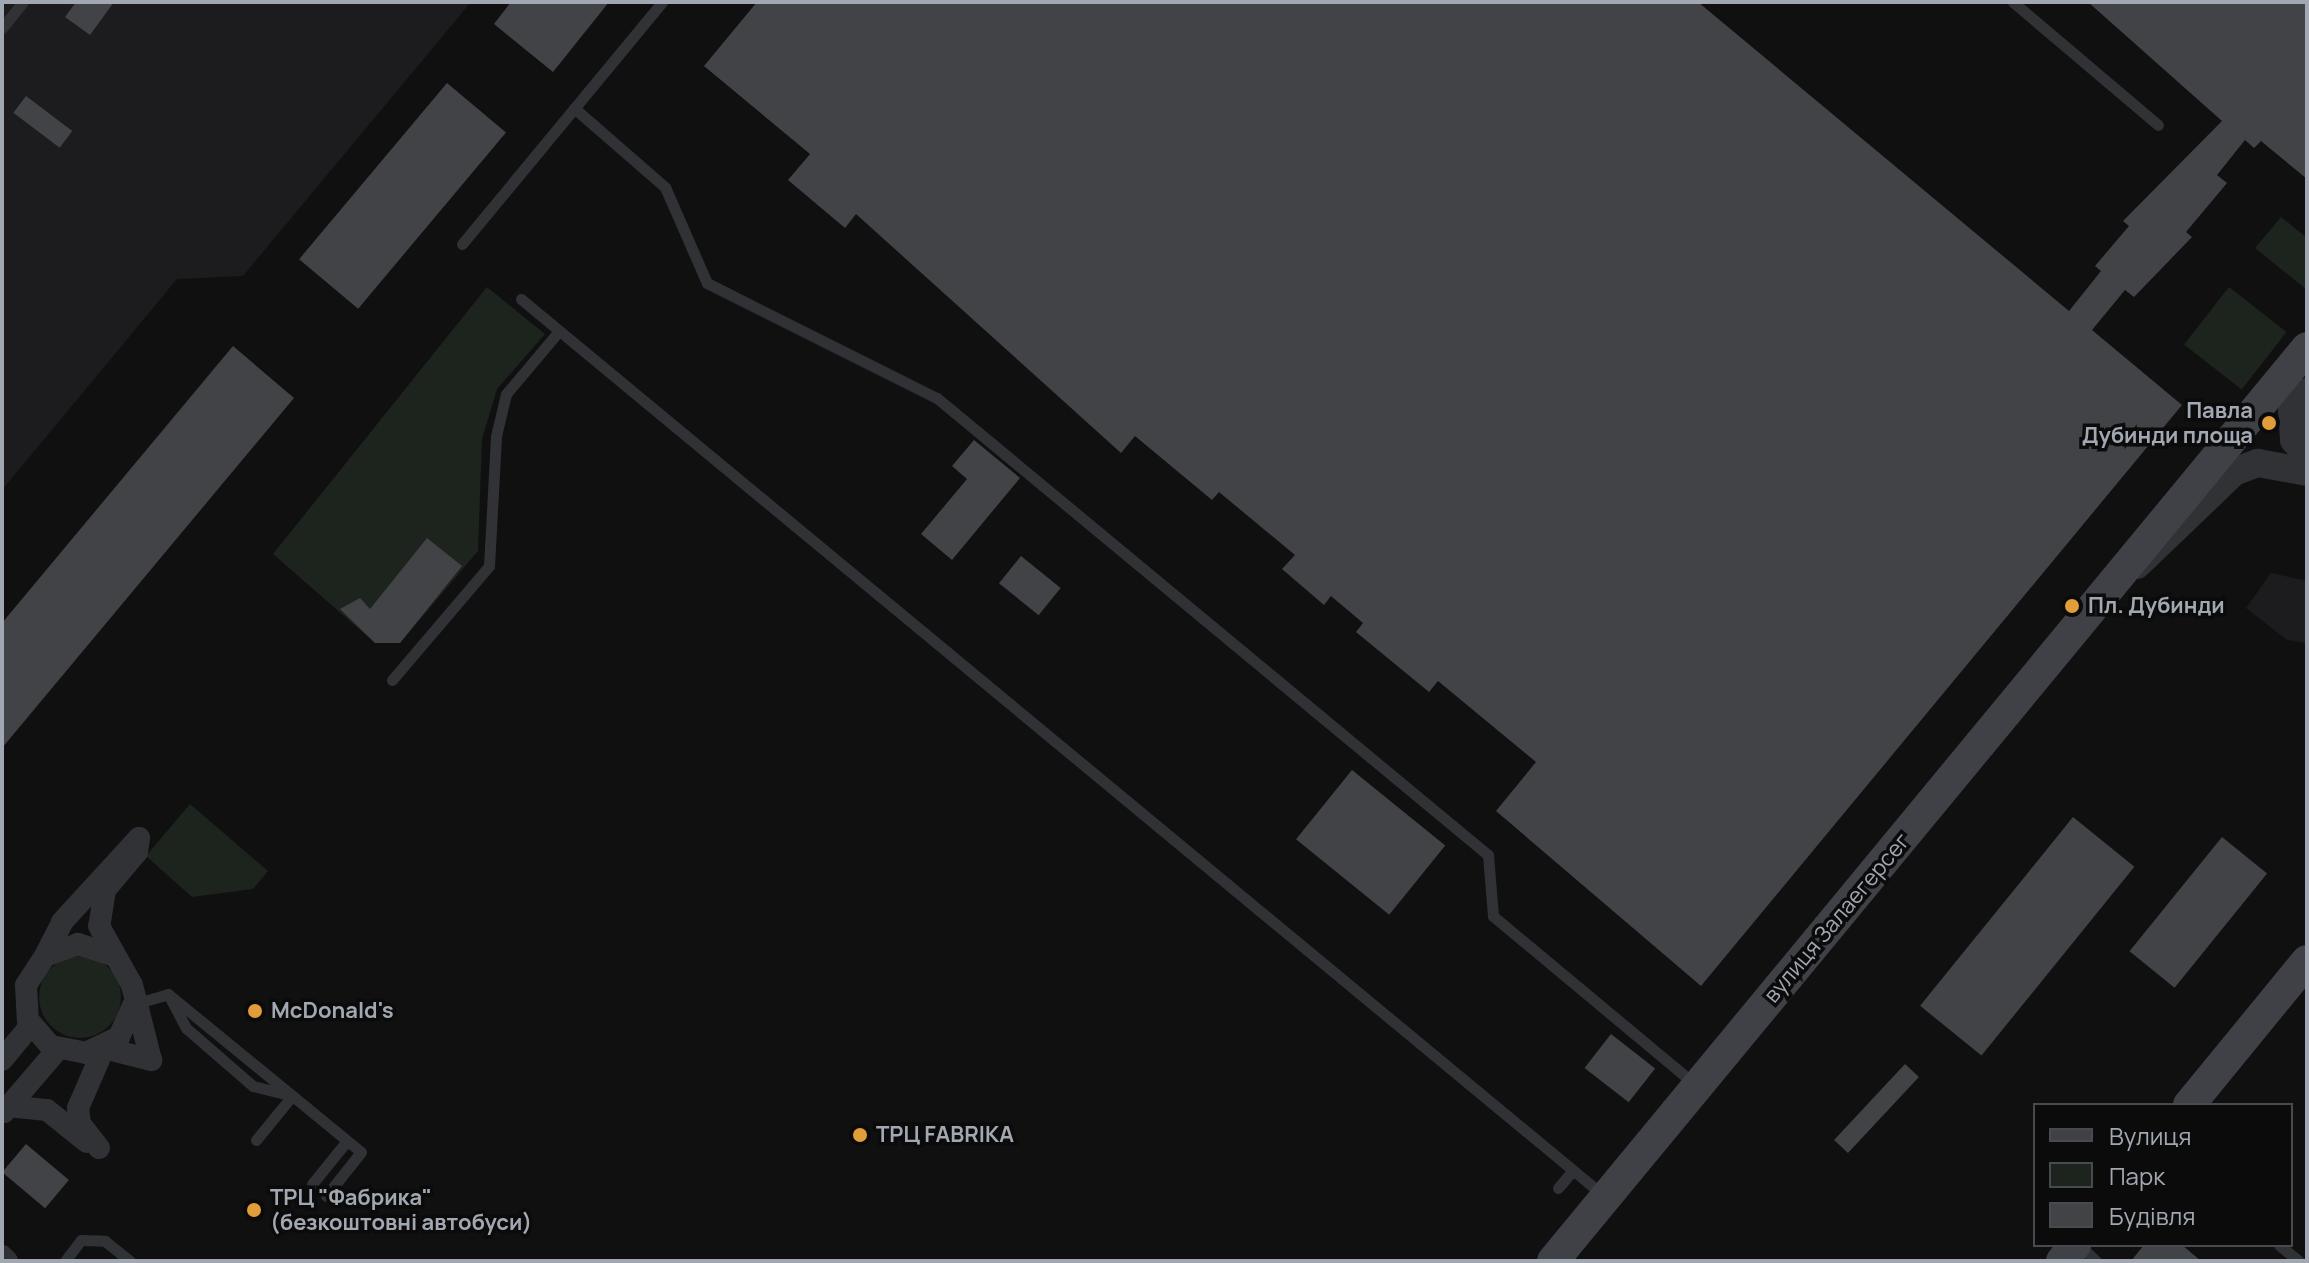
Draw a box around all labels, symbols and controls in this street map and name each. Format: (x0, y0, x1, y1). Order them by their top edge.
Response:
place label: Павла Дубинди площа (2082, 397, 2253, 448)
marker: Павла Дубинди площа (2260, 414, 2278, 432)
place label: Пл. Дубинди (2088, 593, 2225, 619)
marker: Пл. Дубинди (2063, 597, 2081, 615)
street label: вулиця Залаегерсег (1759, 828, 1915, 1008)
place label: McDonald's (271, 998, 394, 1024)
marker: McDonald's (246, 1002, 264, 1020)
legend (2033, 1103, 2293, 1247)
text: Вулиця (2109, 1119, 2191, 1152)
place label: ТРЦ FABRIKA (876, 1122, 1014, 1148)
marker: ТРЦ FABRIKA (851, 1126, 869, 1144)
text: Парк (2109, 1159, 2165, 1192)
place label: ТРЦ "Фабрика" (безкоштовні автобуси) (270, 1184, 532, 1236)
text: Будівля (2109, 1199, 2196, 1232)
marker: ТРЦ "Фабрика" (безкоштовні автобуси) (245, 1201, 263, 1219)

